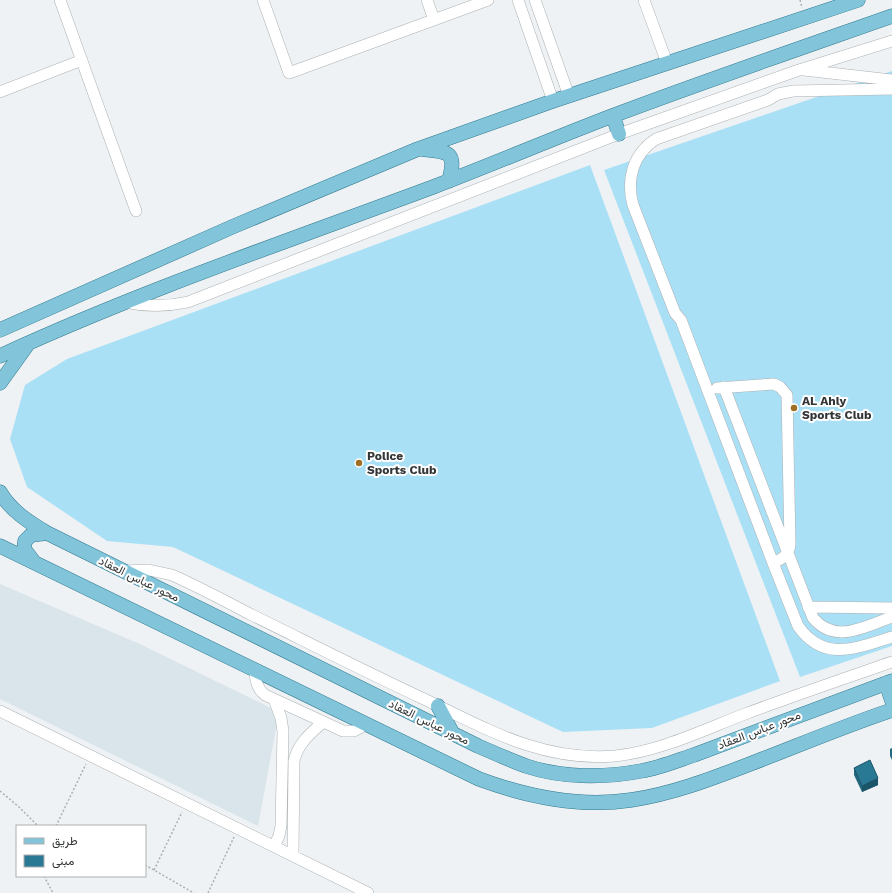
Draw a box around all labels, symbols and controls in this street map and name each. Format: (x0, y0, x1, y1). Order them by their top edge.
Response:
place label: AL Ahly Sports Club (802, 394, 872, 422)
marker: AL Ahly Sports Club (789, 403, 799, 413)
place label: Police Sports Club (367, 449, 437, 477)
marker: Police Sports Club (354, 458, 364, 468)
street label: محور عباس العقاد (96, 553, 182, 605)
street label: محور عباس العقاد (386, 696, 472, 748)
street label: محور عباس العقاد (715, 708, 803, 753)
legend (16, 825, 146, 877)
text: طريق (52, 834, 78, 849)
text: مبنى (52, 854, 74, 869)

